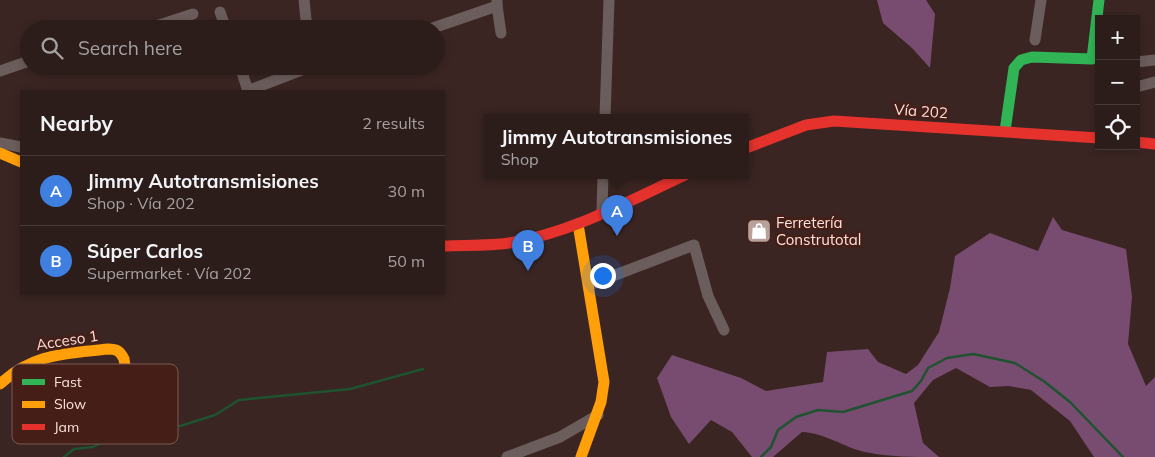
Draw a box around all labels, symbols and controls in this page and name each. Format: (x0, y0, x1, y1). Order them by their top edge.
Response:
map controls (1095, 15, 1140, 150)
button: + (1095, 15, 1140, 60)
search box (20, 20, 445, 75)
icon: search (38, 34, 66, 62)
text: Search here (78, 36, 182, 60)
button: − (1095, 60, 1140, 105)
street label: Vía 202 (893, 100, 949, 122)
button: locate (1095, 105, 1140, 150)
text: Nearby (40, 110, 113, 136)
text: 2 results (362, 113, 425, 133)
popup (484, 114, 749, 179)
text: Jimmy Autotransmisiones (501, 125, 732, 149)
text: Shop (501, 149, 539, 169)
text: Jimmy Autotransmisiones (87, 169, 319, 193)
text: A (50, 181, 62, 201)
text: 30 m (388, 181, 425, 201)
text: Shop · Vía 202 (87, 193, 195, 213)
pin: A (601, 195, 633, 236)
place label: Ferretería Construtotal (776, 213, 861, 249)
shop icon: Ferretería Construtotal (746, 218, 772, 244)
pin: B (512, 230, 544, 271)
text: Súper Carlos (87, 239, 203, 263)
text: B (50, 251, 62, 271)
text: 50 m (388, 251, 425, 271)
text: Supermarket · Vía 202 (87, 263, 252, 283)
your location (590, 263, 616, 289)
street label: Acceso 1 (35, 326, 99, 354)
legend (12, 364, 178, 444)
text: Fast (54, 373, 82, 391)
text: Slow (54, 395, 86, 413)
text: Jam (54, 418, 79, 436)

